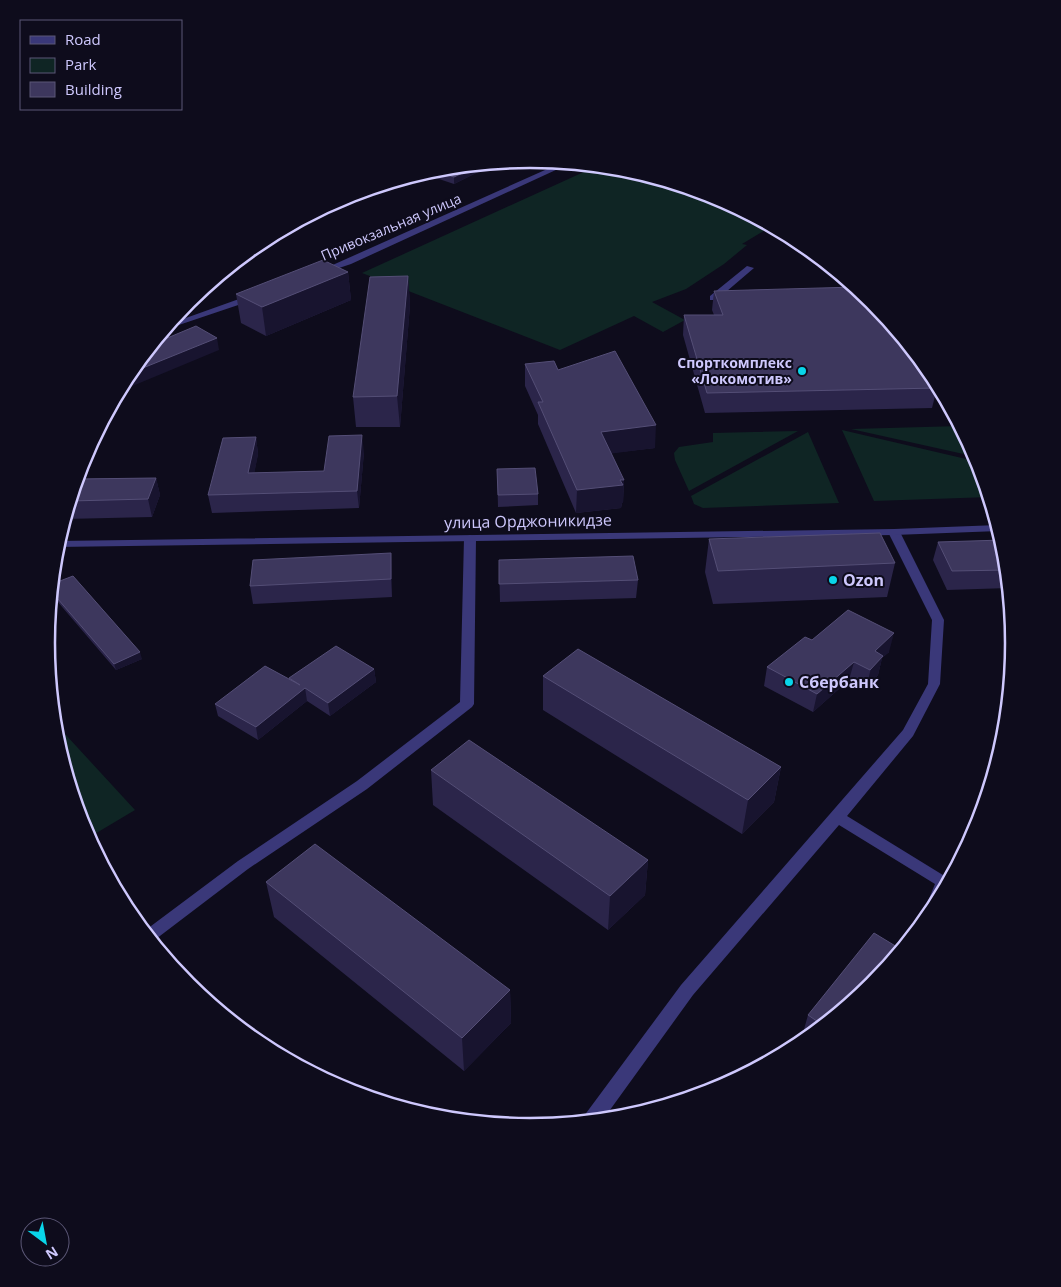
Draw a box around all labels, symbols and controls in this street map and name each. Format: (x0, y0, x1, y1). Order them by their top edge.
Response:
legend (20, 20, 182, 110)
text: Road (65, 29, 101, 49)
text: Park (65, 54, 96, 74)
text: Building (65, 79, 122, 99)
street label: Привокзальная улица (318, 188, 464, 265)
place label: Спорткомплекс «Локомотив» (677, 353, 792, 388)
marker: Спорткомплекс «Локомотив» (796, 365, 808, 377)
street label: улица Орджоникидзе (444, 509, 612, 533)
place label: Ozon (843, 569, 884, 591)
marker: Ozon (827, 574, 839, 586)
place label: Сбербанк (799, 671, 879, 693)
marker: Сбербанк (783, 676, 795, 688)
north arrow (20, 1217, 70, 1267)
text: N (42, 1242, 62, 1265)

